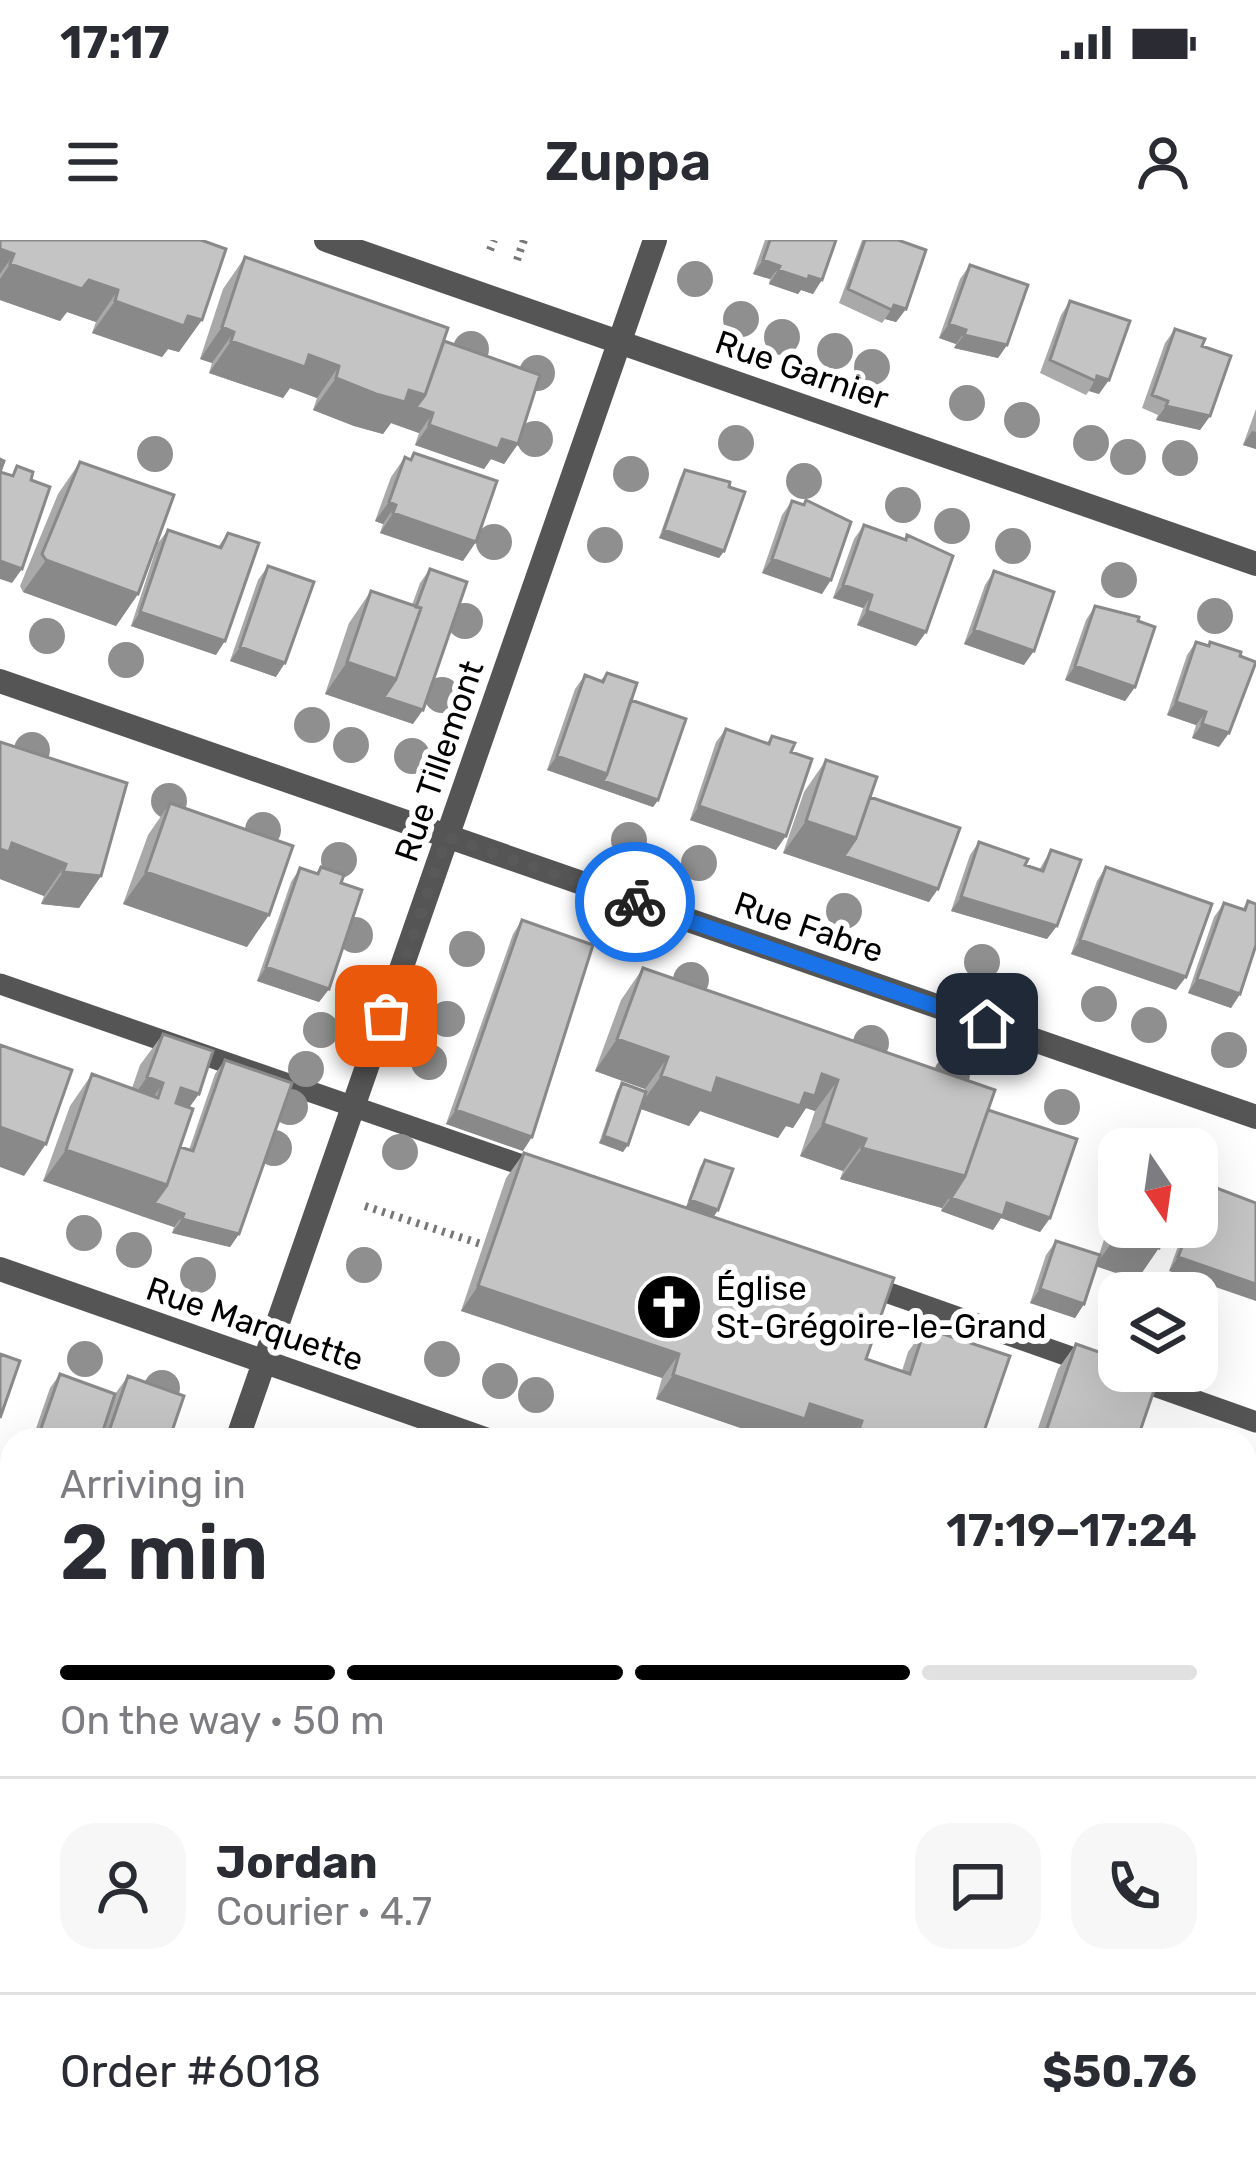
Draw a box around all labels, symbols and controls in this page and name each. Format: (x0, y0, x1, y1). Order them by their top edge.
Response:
text: 17:17 (60, 16, 169, 69)
icon: menu (60, 129, 126, 195)
icon: person (1130, 129, 1196, 195)
text: Zuppa (545, 130, 711, 194)
street label: Rue Garnier (710, 322, 894, 418)
street label: Rue Tillemont (386, 655, 492, 866)
courier (575, 842, 695, 962)
icon: bike (602, 869, 668, 935)
street label: Rue Fabre (729, 883, 889, 971)
pin (335, 965, 437, 1067)
pin (936, 973, 1038, 1075)
icon: bag (353, 983, 419, 1049)
icon: home (954, 991, 1020, 1057)
north arrow (1098, 1128, 1218, 1248)
map controls (1098, 1128, 1218, 1392)
street label: Rue Marquette (141, 1269, 369, 1379)
place label: Église St-Grégoire-le-Grand (716, 1269, 1047, 1346)
church icon: Église St-Grégoire-le-Grand (634, 1272, 704, 1342)
button: layers (1098, 1272, 1218, 1392)
text: Arriving in (60, 1462, 246, 1508)
text: 17:19–17:24 (946, 1504, 1197, 1557)
text: 2 min (60, 1506, 268, 1599)
text: On the way · 50 m (60, 1698, 385, 1744)
button: person (60, 1823, 186, 1949)
button: chat (915, 1823, 1041, 1949)
button: phone (1071, 1823, 1197, 1949)
text: Jordan (216, 1836, 378, 1889)
text: Courier · 4.7 (216, 1889, 432, 1935)
text: Order #6018 (60, 2045, 321, 2098)
text: $50.76 (1042, 2045, 1197, 2098)

